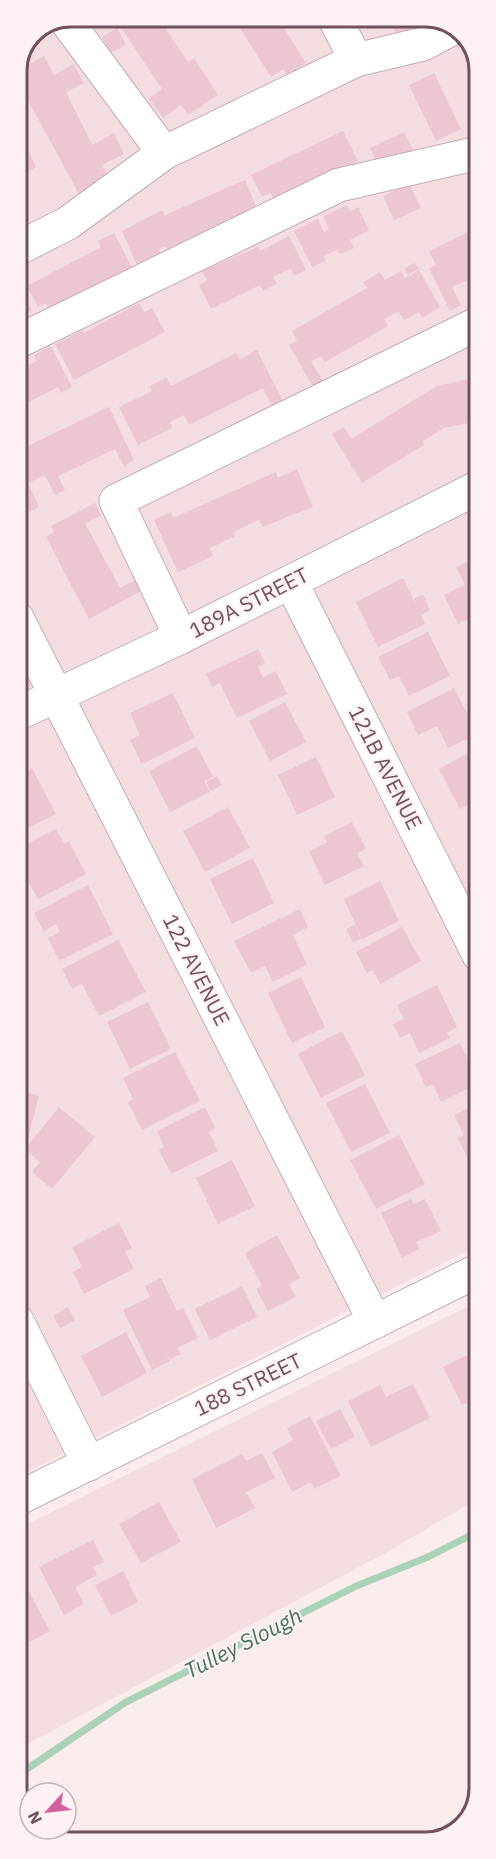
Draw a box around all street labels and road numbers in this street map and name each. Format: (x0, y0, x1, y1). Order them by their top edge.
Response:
street label: 189A STREET (184, 560, 313, 644)
street label: 121B AVENUE (343, 701, 429, 834)
street label: 122 AVENUE (157, 909, 237, 1030)
street label: 188 STREET (189, 1346, 306, 1422)

